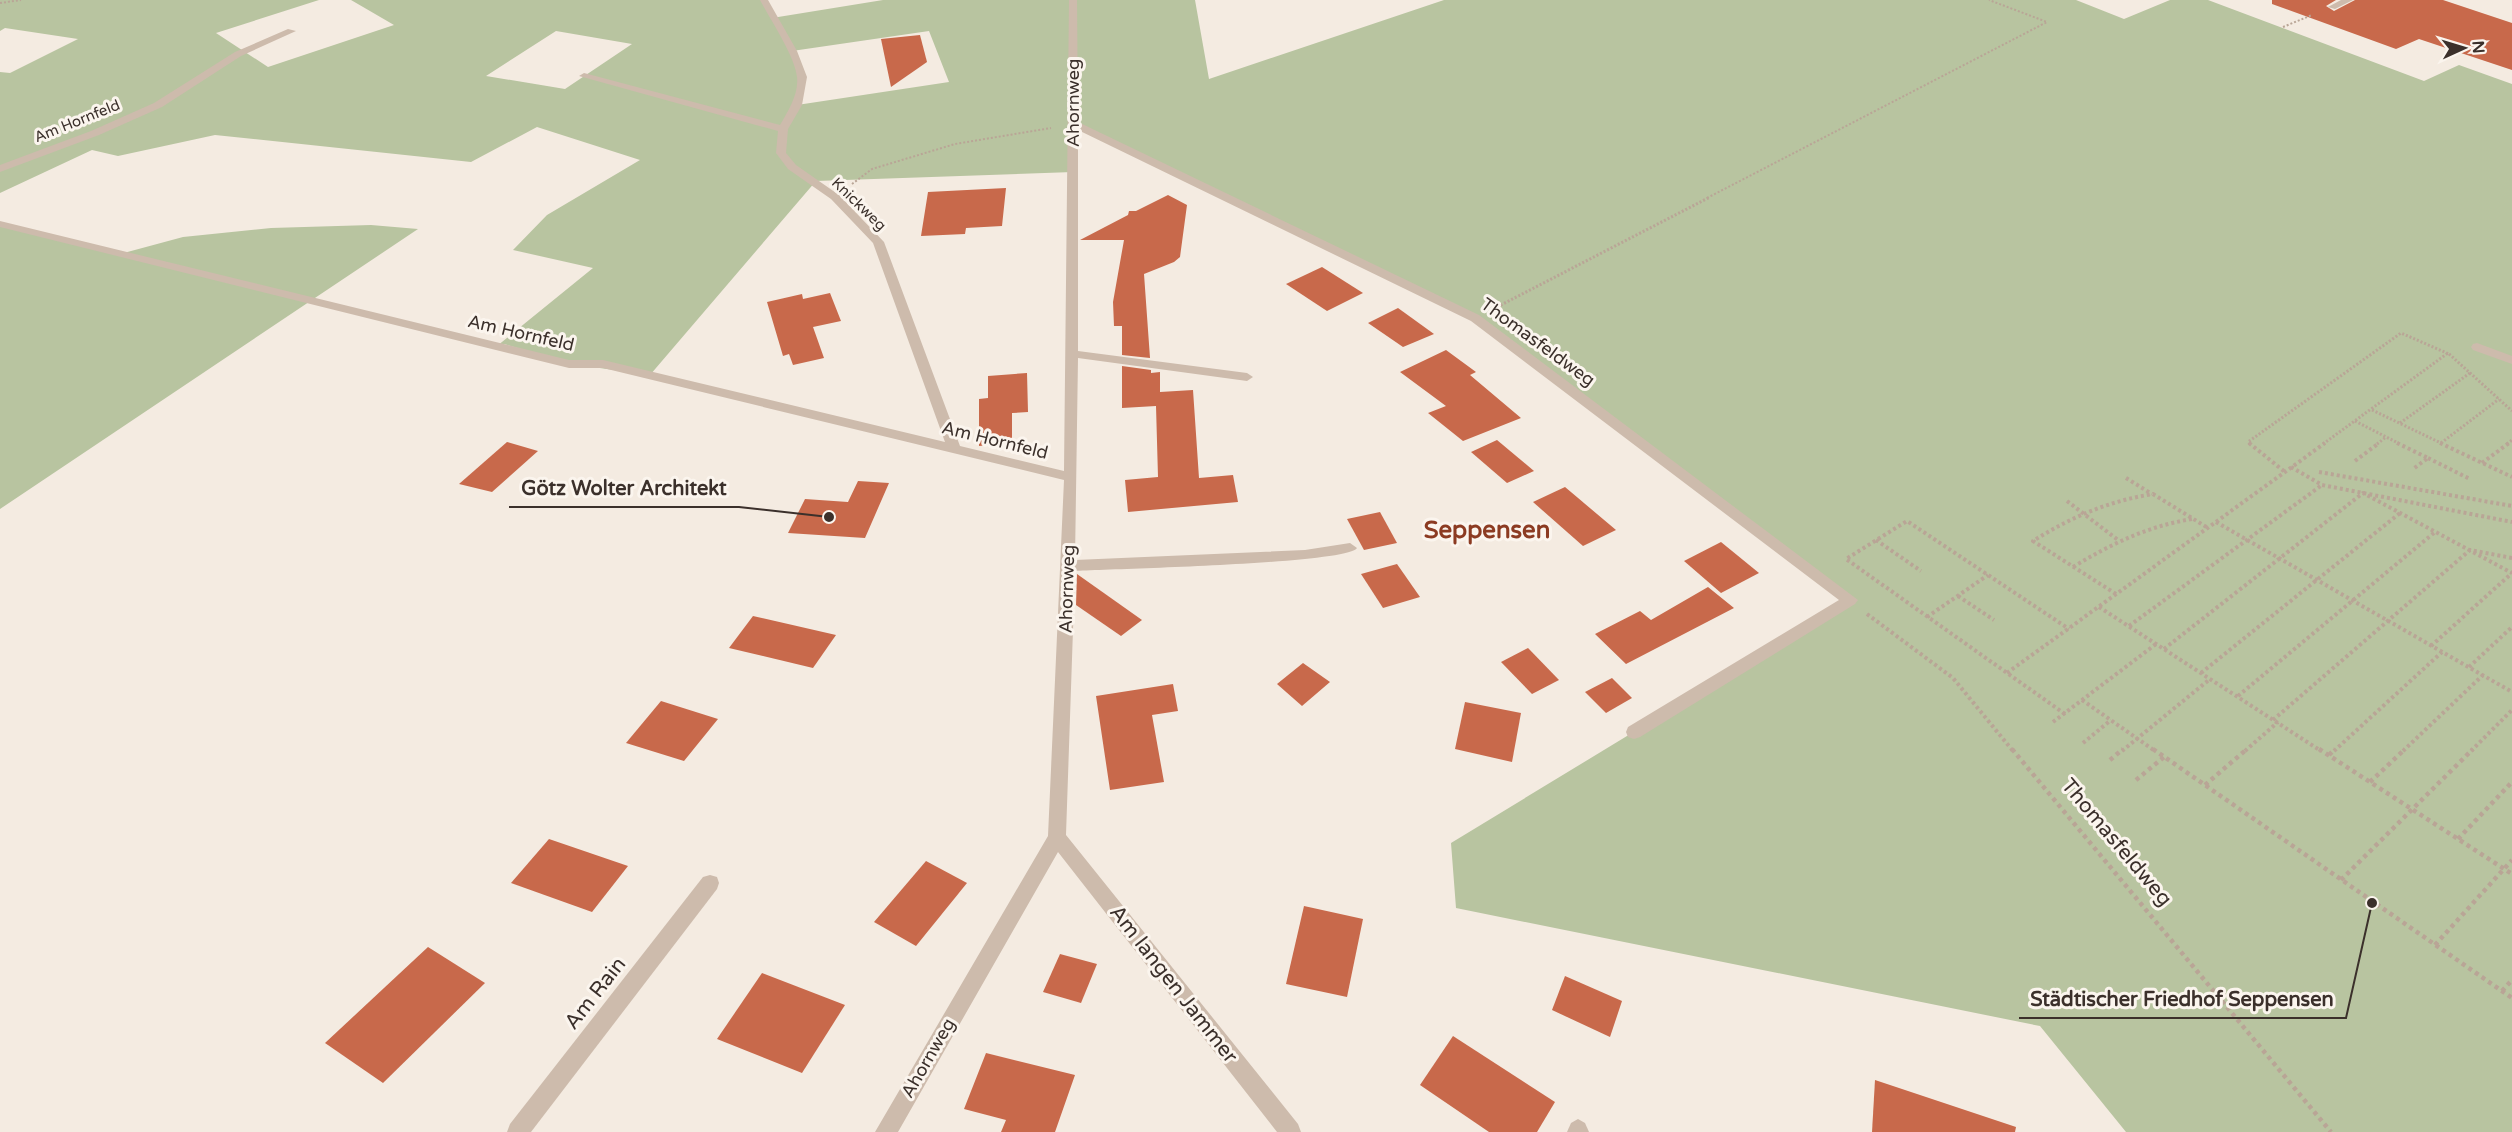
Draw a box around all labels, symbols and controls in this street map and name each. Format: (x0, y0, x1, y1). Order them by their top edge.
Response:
north arrow (2434, 18, 2494, 78)
text: N (2468, 40, 2488, 54)
street label: Ahornweg (1062, 59, 1084, 147)
street label: Am Hornfeld (32, 96, 122, 146)
street label: Knickweg (828, 174, 890, 234)
street label: Thomasfeldweg (1476, 293, 1600, 391)
street label: Am Hornfeld (466, 310, 576, 356)
street label: Am Hornfeld (940, 416, 1050, 464)
callout: Götz Wolter Architekt (509, 469, 739, 507)
text: Götz Wolter Architekt (521, 477, 727, 501)
district label: Seppensen (1424, 516, 1550, 545)
street label: Ahornweg (1054, 544, 1080, 634)
street label: Thomasfeldweg (2056, 773, 2177, 911)
street label: Am langen Jammer (1104, 900, 1243, 1068)
street label: Am Rain (559, 952, 631, 1035)
callout: Städtischer Friedhof Seppensen (2019, 980, 2346, 1018)
text: Städtischer Friedhof Seppensen (2030, 988, 2334, 1012)
street label: Ahornweg (896, 1014, 960, 1102)

